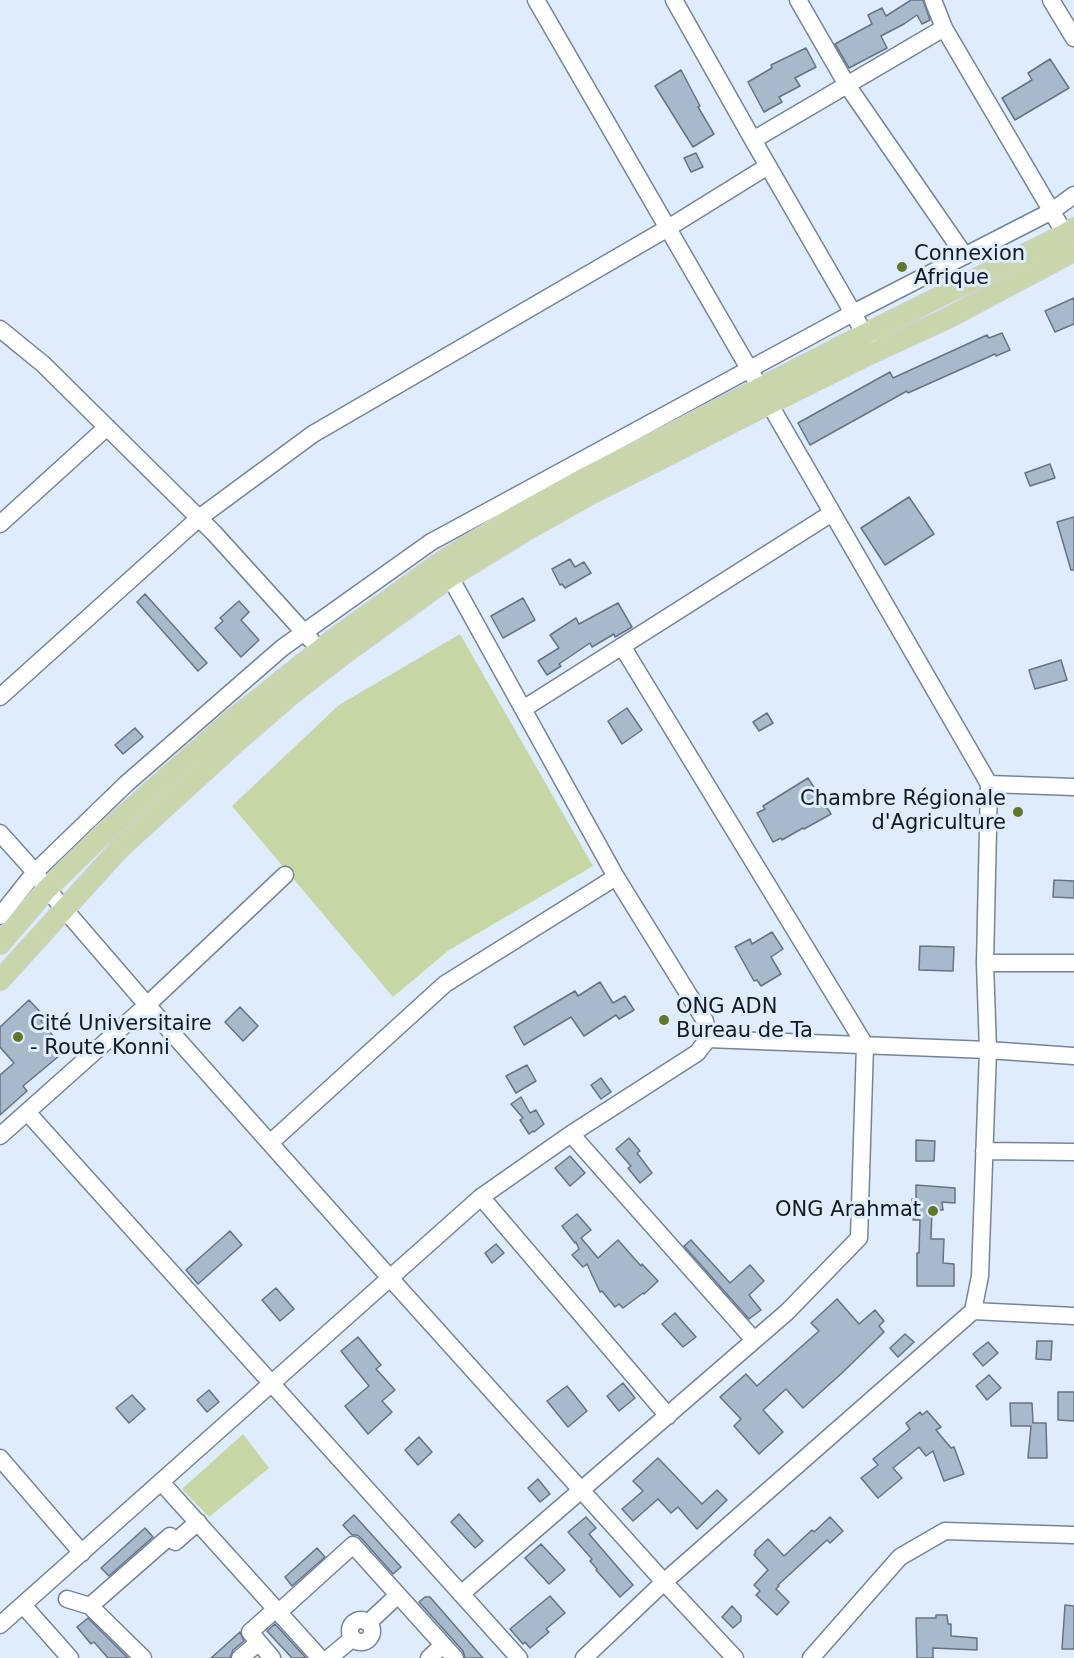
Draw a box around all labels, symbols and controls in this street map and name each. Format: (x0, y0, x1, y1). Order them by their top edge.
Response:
place label: Connexion Afrique (914, 242, 1025, 292)
marker: Connexion Afrique (895, 260, 909, 274)
place label: Chambre Régionale d'Agriculture (800, 787, 1006, 837)
marker: Chambre Régionale d'Agriculture (1011, 805, 1025, 819)
place label: ONG ADN Bureau de Ta (676, 995, 813, 1045)
place label: Cité Universitaire - Route Konni (30, 1012, 212, 1062)
marker: ONG ADN Bureau de Ta (657, 1013, 671, 1027)
marker: Cité Universitaire - Route Konni (11, 1030, 25, 1044)
place label: ONG Arahmat (775, 1198, 921, 1224)
marker: ONG Arahmat (926, 1204, 940, 1218)

